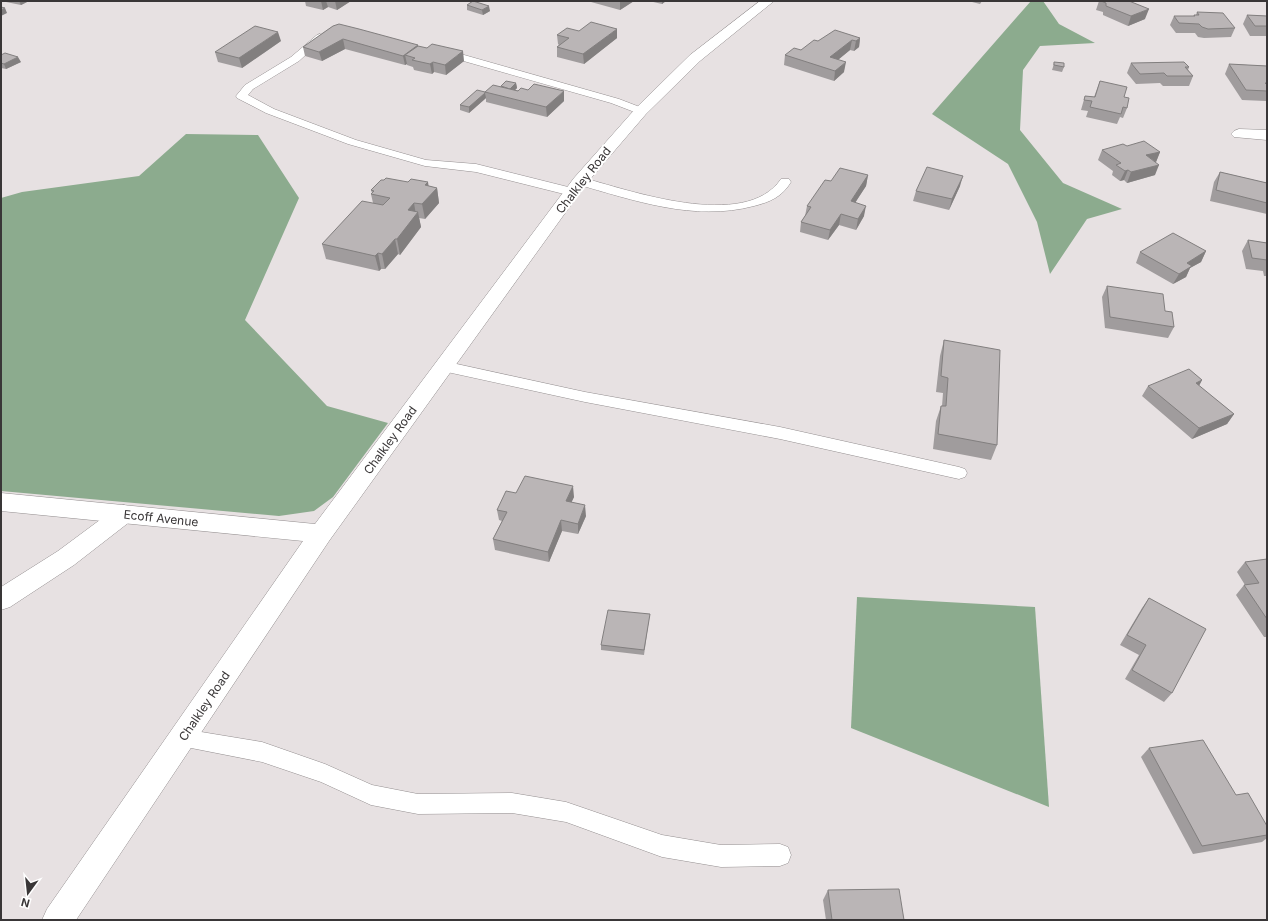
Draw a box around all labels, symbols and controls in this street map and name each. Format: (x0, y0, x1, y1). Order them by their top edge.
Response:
street label: Chalkley Road (552, 144, 614, 216)
street label: Chalkley Road (360, 403, 420, 477)
street label: Ecoff Avenue (123, 507, 199, 529)
street label: Chalkley Road (175, 668, 233, 744)
north arrow (8, 873, 48, 913)
text: N (20, 895, 31, 911)

